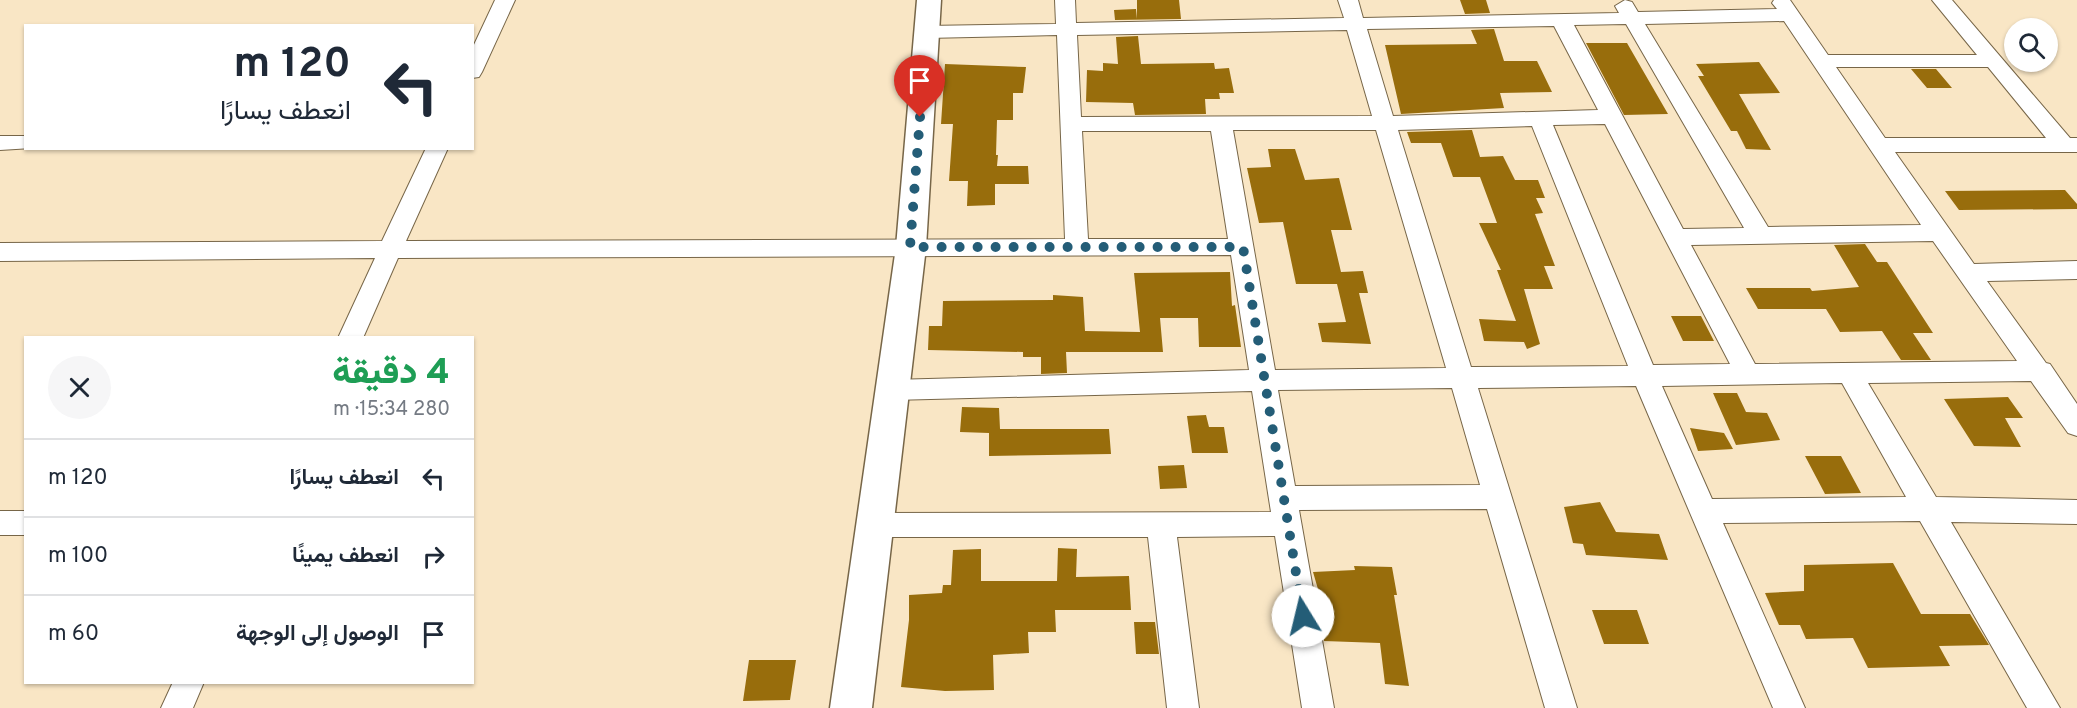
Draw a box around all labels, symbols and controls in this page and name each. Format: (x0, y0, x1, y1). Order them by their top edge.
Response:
map controls (2004, 18, 2058, 72)
button: search (2004, 18, 2058, 72)
text: 120 m (234, 39, 351, 92)
icon: left (372, 48, 450, 126)
pin (894, 55, 945, 117)
icon: arrive (903, 64, 936, 97)
text: انعطف يسارًا (220, 95, 351, 129)
text: 4 دقيقة (332, 351, 450, 397)
button: close (48, 356, 111, 419)
text: 280 m · 15:34 (333, 397, 450, 423)
icon: left (417, 462, 450, 495)
text: 120 m (48, 465, 108, 492)
text: انعطف يسارًا (289, 465, 399, 492)
icon: right (417, 540, 450, 573)
text: 100 m (48, 543, 108, 570)
text: انعطف يمينًا (292, 543, 399, 570)
position arrow (1271, 584, 1335, 648)
icon: arrive (417, 618, 450, 651)
text: 60 m (48, 621, 99, 648)
text: الوصول إلى الوجهة (236, 621, 399, 648)

